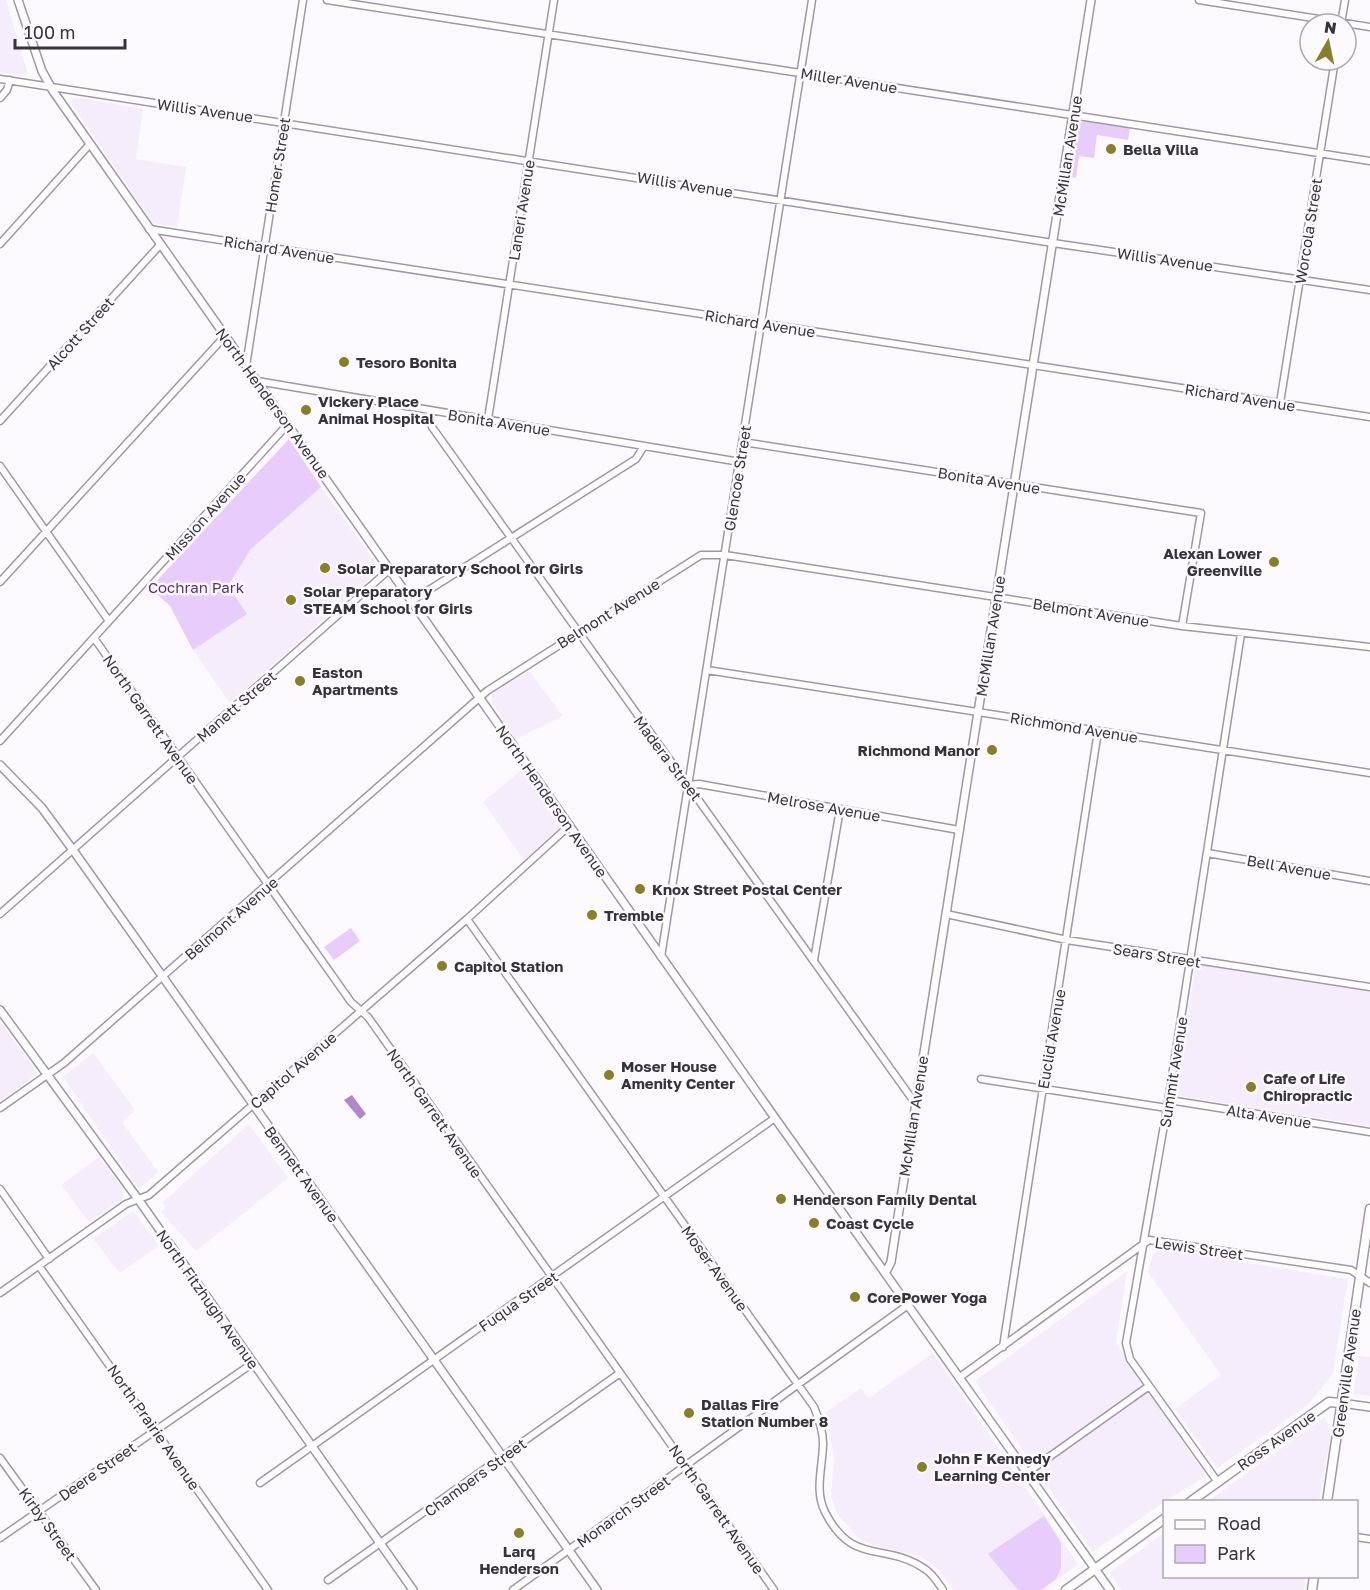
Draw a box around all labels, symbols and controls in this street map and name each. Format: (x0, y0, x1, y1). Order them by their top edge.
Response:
scale bar (15, 12, 124, 50)
north arrow (1298, 12, 1358, 72)
text: N (1323, 16, 1338, 38)
text: 100 m (24, 21, 75, 43)
street label: Miller Avenue (799, 63, 899, 97)
street label: Willis Avenue (156, 94, 254, 126)
street label: McMillan Avenue (1049, 94, 1085, 218)
street label: Homer Street (261, 116, 293, 214)
place label: Bella Villa (1123, 140, 1199, 158)
marker: Bella Villa (1104, 142, 1118, 156)
street label: Laneri Avenue (504, 158, 538, 262)
street label: Willis Avenue (636, 168, 734, 200)
street label: Worcola Street (1291, 177, 1325, 285)
street label: Richard Avenue (222, 231, 336, 267)
street label: Willis Avenue (1116, 243, 1214, 275)
street label: Alcott Street (43, 293, 117, 373)
street label: Richard Avenue (703, 305, 817, 341)
street label: North Henderson Avenue (212, 324, 334, 482)
place label: Tesoro Bonita (356, 353, 457, 371)
marker: Tesoro Bonita (337, 355, 351, 369)
street label: Richard Avenue (1183, 379, 1297, 415)
place label: Vickery Place Animal Hospital (318, 392, 434, 427)
marker: Vickery Place Animal Hospital (299, 403, 313, 417)
street label: Bonita Avenue (446, 405, 552, 439)
street label: Glencoe Street (720, 424, 754, 532)
street label: Bonita Avenue (936, 463, 1042, 497)
street label: Mission Avenue (161, 468, 249, 564)
place label: Alexan Lower Greenville (1163, 544, 1262, 579)
marker: Alexan Lower Greenville (1267, 555, 1281, 569)
place label: Solar Preparatory School for Girls (337, 559, 583, 577)
marker: Solar Preparatory School for Girls (318, 561, 332, 575)
street label: Belmont Avenue (553, 574, 663, 652)
street label: McMillan Avenue (972, 574, 1008, 698)
park label: Cochran Park (148, 578, 245, 596)
place label: Solar Preparatory STEAM School for Girls (303, 582, 473, 617)
marker: Solar Preparatory STEAM School for Girls (284, 593, 298, 607)
street label: Belmont Avenue (1032, 594, 1151, 630)
street label: North Garrett Avenue (100, 651, 203, 787)
place label: Easton Apartments (312, 663, 398, 698)
street label: Manett Street (193, 667, 279, 745)
marker: Easton Apartments (293, 674, 307, 688)
street label: Richmond Avenue (1009, 708, 1139, 746)
street label: Madera Street (630, 712, 706, 804)
street label: North Henderson Avenue (493, 721, 612, 881)
place label: Richmond Manor (858, 741, 980, 759)
marker: Richmond Manor (985, 743, 999, 757)
street label: Melrose Avenue (766, 787, 882, 825)
street label: Bell Avenue (1246, 851, 1333, 883)
street label: Belmont Avenue (181, 872, 282, 963)
place label: Knox Street Postal Center (652, 880, 842, 898)
marker: Knox Street Postal Center (633, 882, 647, 896)
place label: Tremble (604, 906, 664, 924)
marker: Tremble (585, 908, 599, 922)
street label: Sears Street (1112, 939, 1202, 971)
place label: Capitol Station (454, 957, 563, 975)
marker: Capitol Station (435, 959, 449, 973)
street label: Euclid Avenue (1033, 987, 1069, 1090)
street label: Summit Avenue (1155, 1015, 1191, 1129)
street label: Capitol Avenue (246, 1027, 340, 1112)
street label: North Garrett Avenue (384, 1045, 487, 1181)
street label: McMillan Avenue (895, 1054, 931, 1178)
place label: Moser House Amenity Center (621, 1057, 735, 1092)
marker: Moser House Amenity Center (602, 1068, 616, 1082)
place label: Cafe of Life Chiropractic (1263, 1069, 1353, 1104)
marker: Cafe of Life Chiropractic (1244, 1080, 1258, 1094)
street label: Alta Avenue (1225, 1100, 1313, 1132)
street label: Bennett Avenue (261, 1122, 343, 1226)
place label: Henderson Family Dental (793, 1190, 977, 1208)
marker: Henderson Family Dental (774, 1192, 788, 1206)
place label: Coast Cycle (826, 1214, 914, 1232)
marker: Coast Cycle (807, 1216, 821, 1230)
street label: Moser Avenue (678, 1222, 752, 1314)
street label: North Fitzhugh Avenue (153, 1226, 263, 1372)
street label: Lewis Street (1154, 1233, 1244, 1263)
street label: Fuqua Street (475, 1267, 561, 1335)
place label: CorePower Yoga (867, 1288, 987, 1306)
marker: CorePower Yoga (848, 1290, 862, 1304)
street label: Greenville Avenue (1328, 1307, 1364, 1439)
street label: North Prairie Avenue (104, 1361, 204, 1493)
place label: Dallas Fire Station Number 8 (701, 1395, 828, 1430)
marker: Dallas Fire Station Number 8 (682, 1406, 696, 1420)
street label: Ross Avenue (1233, 1406, 1319, 1474)
street label: Chambers Street (421, 1434, 529, 1520)
street label: Deere Street (55, 1438, 139, 1504)
street label: North Garrett Avenue (666, 1441, 769, 1577)
place label: John F Kennedy Learning Center (934, 1449, 1051, 1484)
marker: John F Kennedy Learning Center (915, 1460, 929, 1474)
street label: Monarch Street (573, 1471, 673, 1551)
street label: Kirby Street (16, 1484, 80, 1564)
legend (1163, 1500, 1358, 1578)
text: Road (1217, 1512, 1261, 1534)
marker: Larq Henderson (512, 1526, 526, 1540)
place label: Larq Henderson (479, 1542, 559, 1577)
text: Park (1217, 1542, 1256, 1564)

